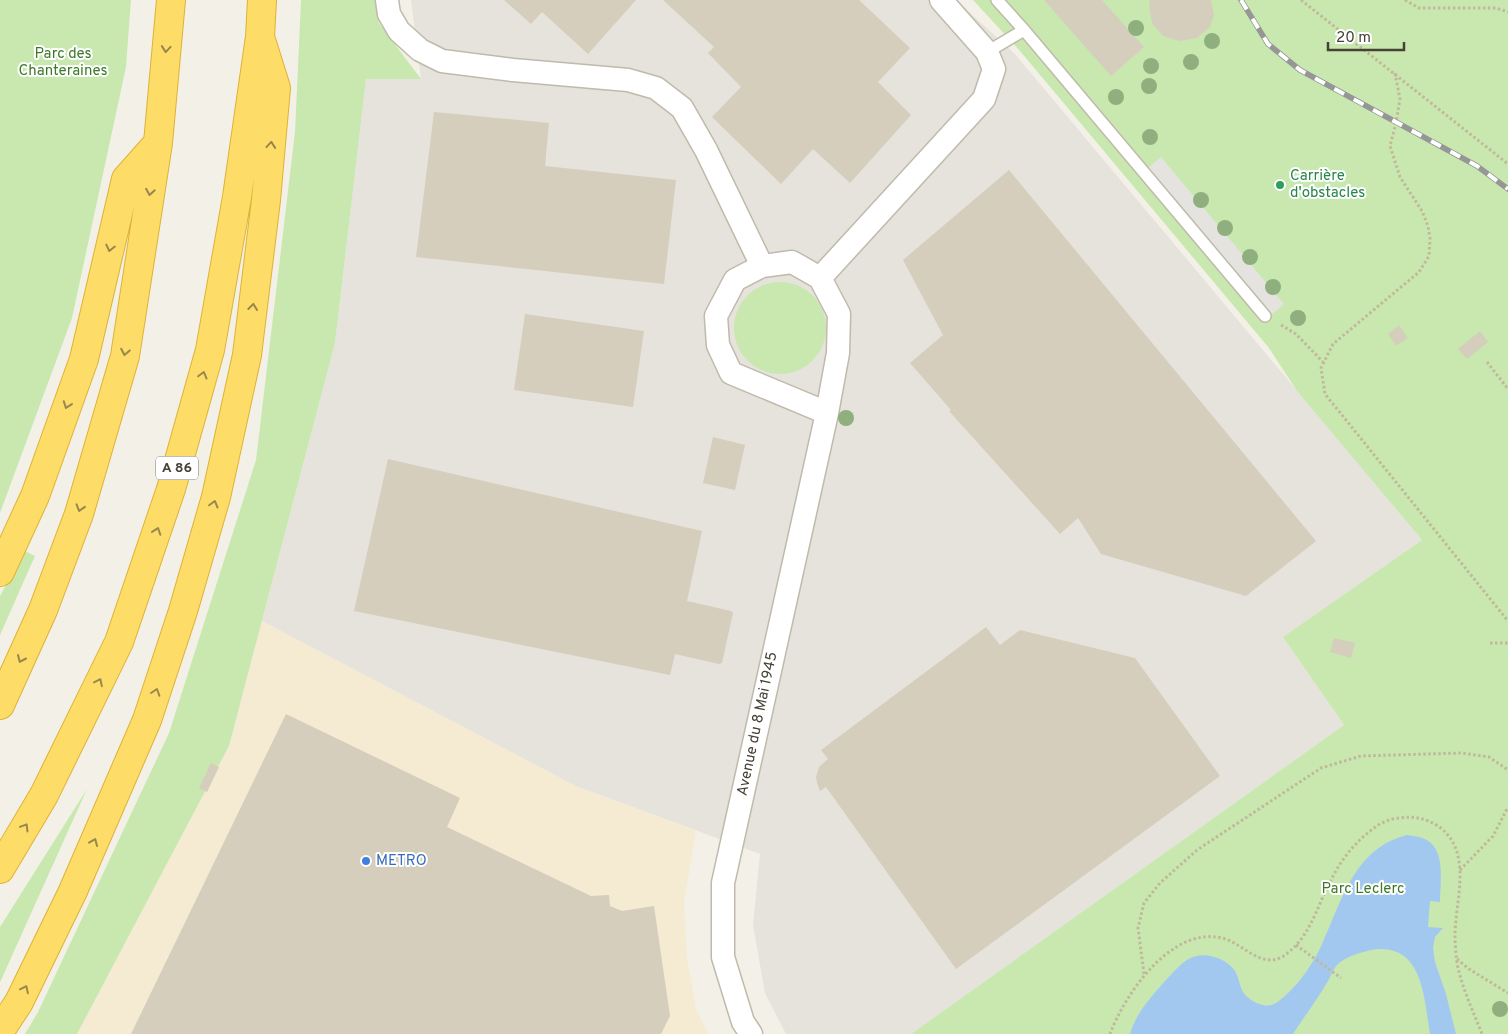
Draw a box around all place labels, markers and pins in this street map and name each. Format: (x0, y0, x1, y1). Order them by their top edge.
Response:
place label: Carrière d'obstacles (1290, 167, 1365, 203)
marker: Carrière d'obstacles (1274, 179, 1286, 191)
place label: METRO (376, 852, 427, 871)
marker: METRO (360, 855, 372, 867)

